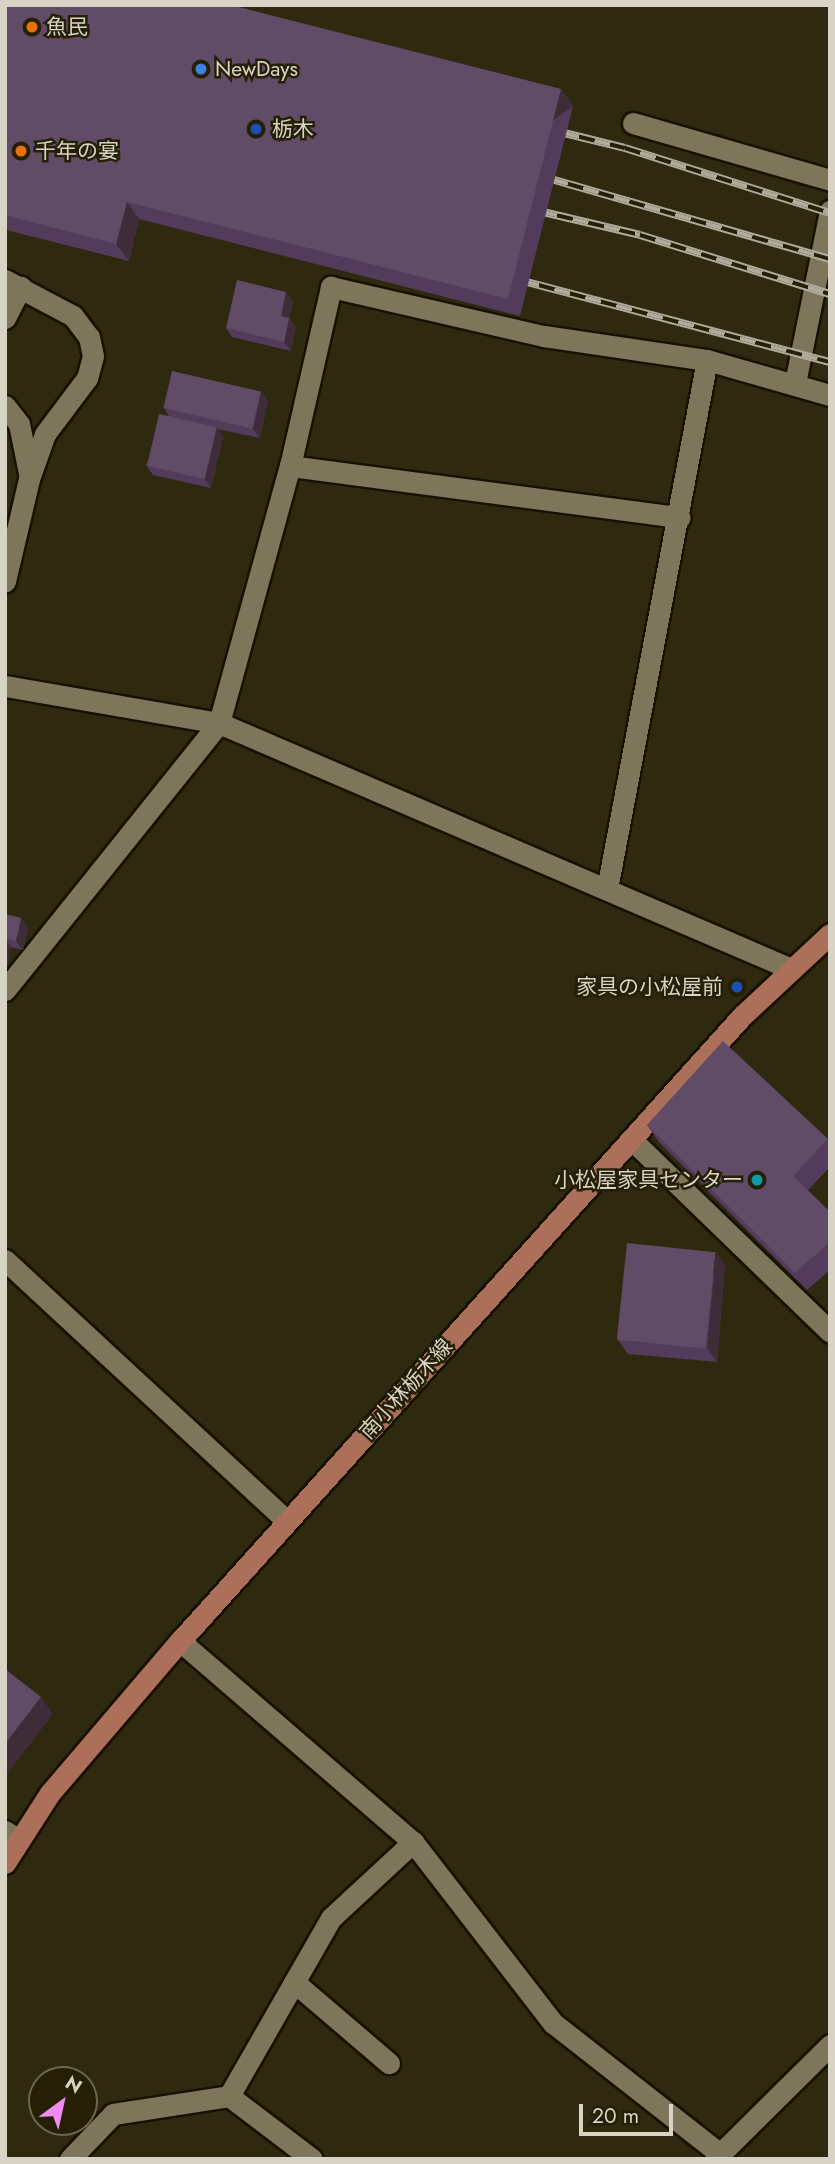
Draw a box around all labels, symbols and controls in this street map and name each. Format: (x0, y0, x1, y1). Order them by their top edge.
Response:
place label: 魚民 (46, 14, 88, 40)
marker: 魚民 (24, 19, 40, 35)
place label: NewDays (215, 56, 298, 82)
marker: NewDays (193, 61, 209, 77)
place label: 栃木 (272, 116, 314, 142)
marker: 栃木 (246, 119, 266, 139)
place label: 千年の宴 (35, 138, 119, 164)
marker: 千年の宴 (13, 143, 29, 159)
place label: 家具の小松屋前 (576, 974, 723, 1000)
marker: 家具の小松屋前 (729, 979, 745, 995)
place label: 小松屋家具センター (554, 1167, 743, 1193)
marker: 小松屋家具センター (749, 1172, 765, 1188)
street label: 南小林栃木線 (354, 1334, 458, 1444)
north arrow (28, 2066, 98, 2136)
text: N (60, 2069, 87, 2100)
scale bar (583, 2090, 678, 2134)
text: 20 m (592, 2101, 639, 2131)

